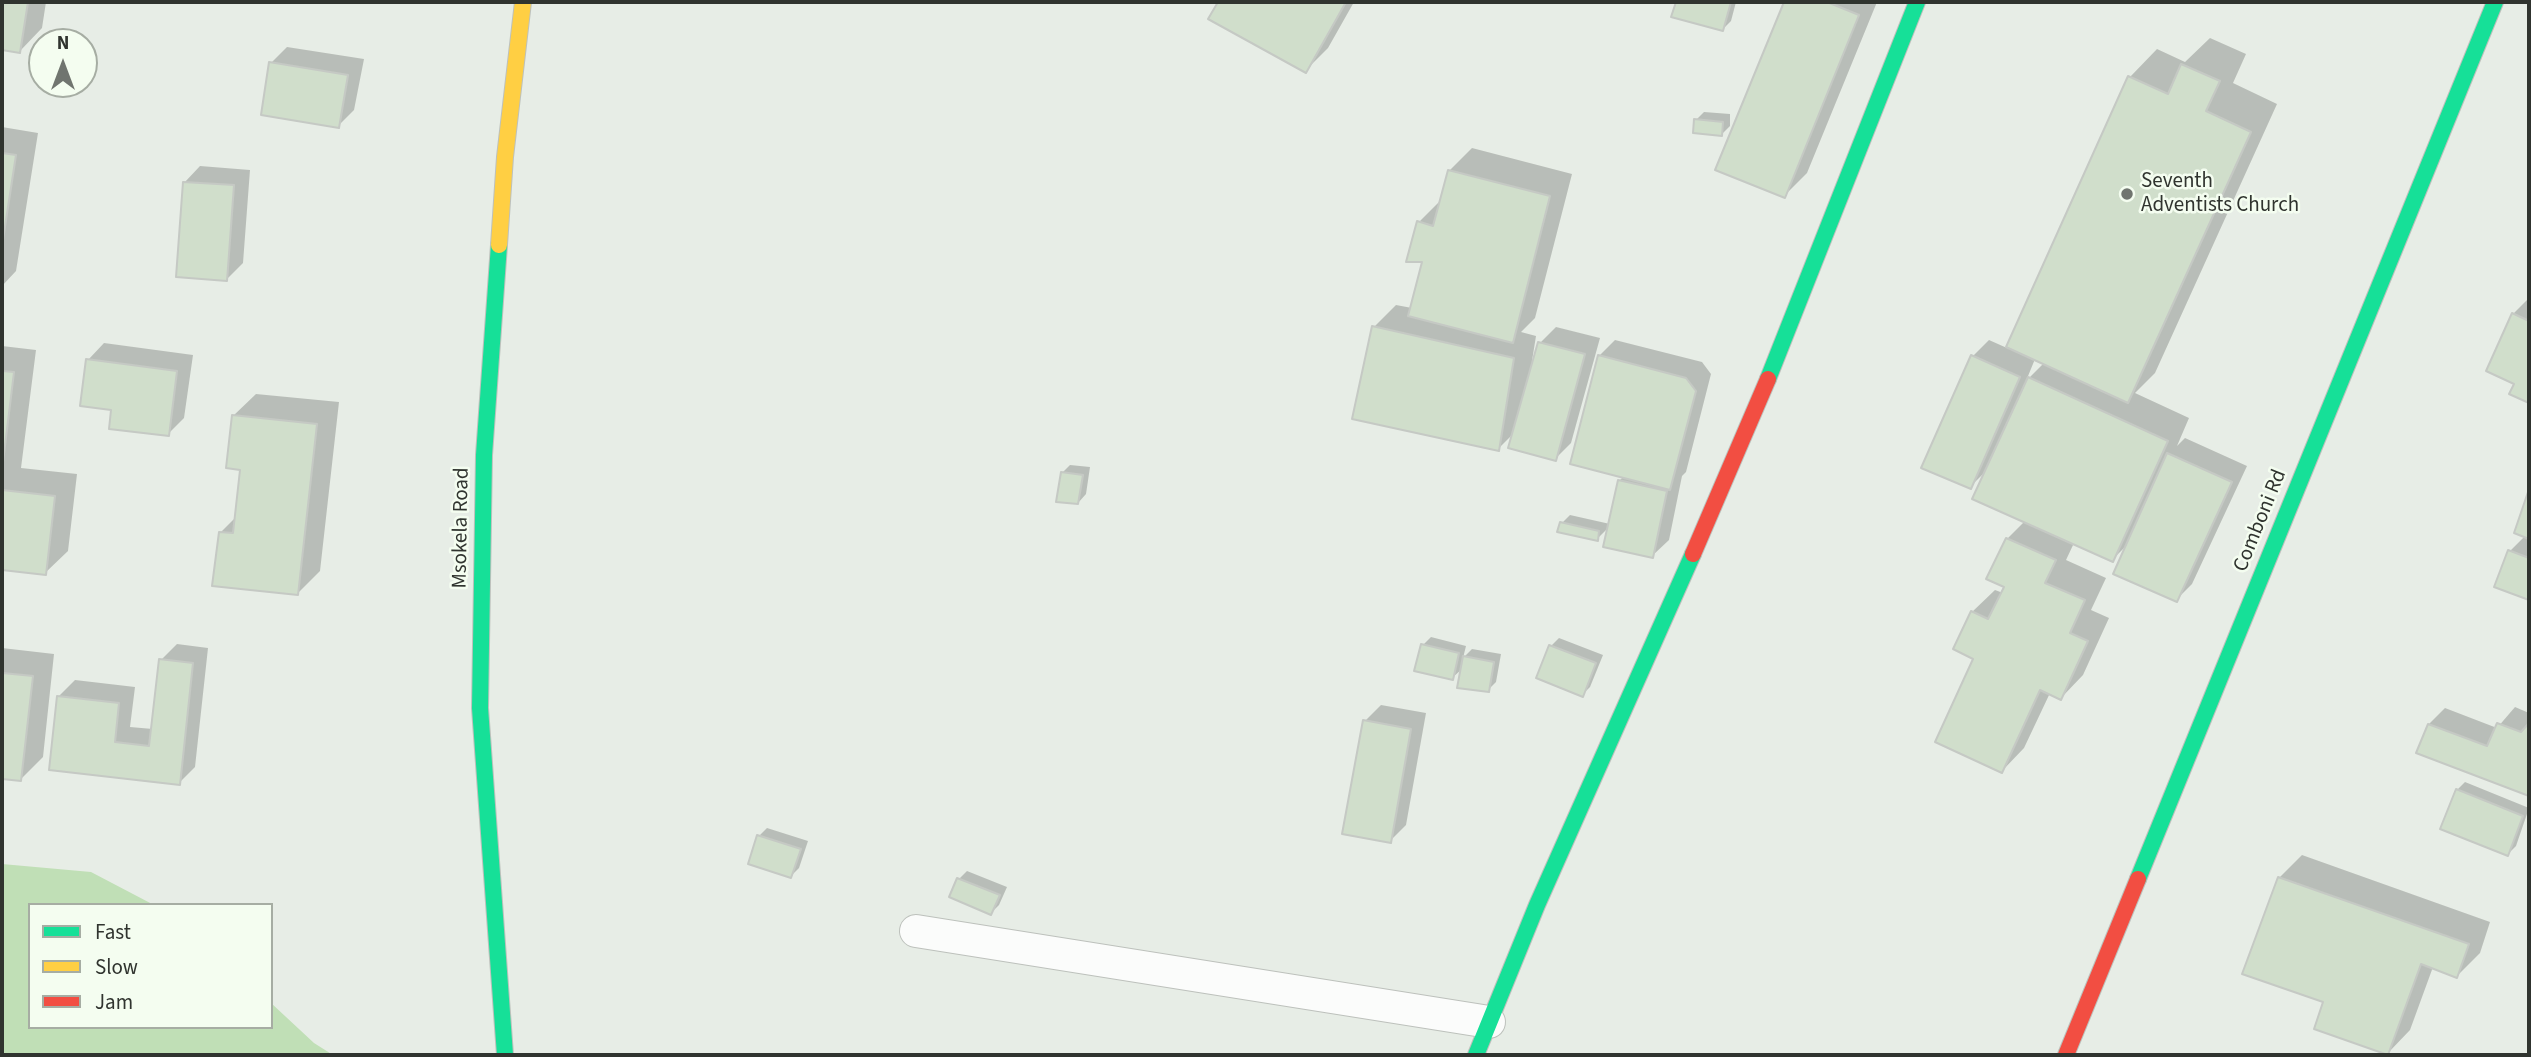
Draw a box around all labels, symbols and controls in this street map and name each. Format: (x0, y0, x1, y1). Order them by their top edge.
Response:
north arrow (28, 28, 98, 98)
text: N (57, 30, 69, 57)
place label: Seventh Adventists Church (2141, 169, 2299, 219)
marker: Seventh Adventists Church (2119, 186, 2135, 202)
street label: Comboni Rd (2229, 466, 2293, 576)
street label: Msokela Road (448, 467, 476, 589)
legend (28, 903, 273, 1029)
text: Fast (95, 917, 131, 947)
text: Slow (95, 952, 138, 982)
text: Jam (95, 987, 133, 1017)

